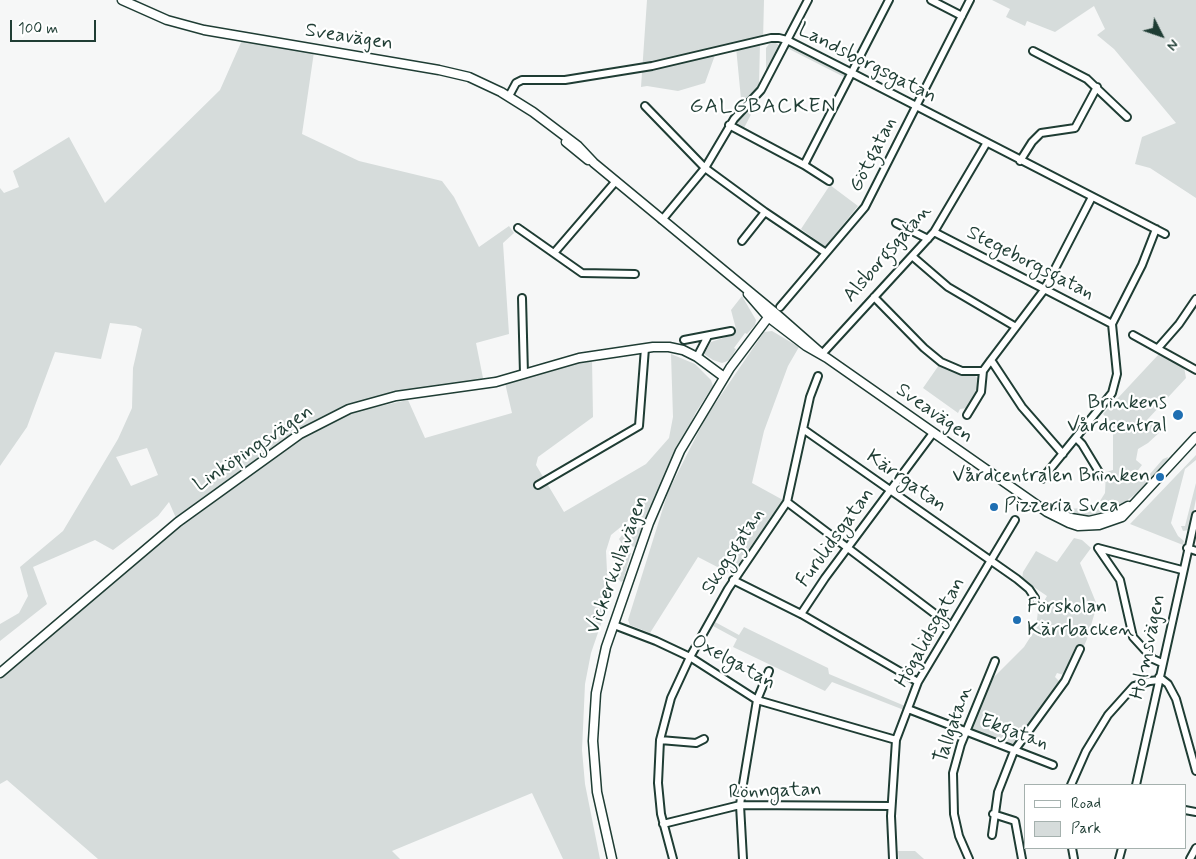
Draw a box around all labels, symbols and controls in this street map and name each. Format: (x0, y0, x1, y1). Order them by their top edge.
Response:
scale bar (12, 10, 99, 42)
north arrow (1136, 10, 1186, 60)
text: 100 m (18, 19, 58, 39)
street label: Sveavägen (303, 19, 395, 57)
street label: Landsborgsgatan (794, 19, 940, 109)
text: N (1162, 35, 1182, 54)
district label: GALGBACKEN (692, 95, 834, 121)
street label: Götgatan (845, 113, 903, 197)
street label: Alsborgsgatan (839, 200, 937, 308)
street label: Stegeborgsgatan (962, 222, 1098, 306)
street label: Sveavägen (891, 379, 977, 449)
place label: Brinkens Vårdcentral (1067, 392, 1167, 439)
street label: Linköpingsvägen (190, 400, 318, 498)
marker: Brinkens Vårdcentral (1171, 408, 1185, 422)
street label: Kärrgatan (861, 446, 951, 518)
place label: Vårdcentralen Brinken (952, 465, 1150, 489)
marker: Vårdcentralen Brinken (1154, 471, 1166, 483)
street label: Furulidsgatan (792, 484, 880, 592)
street label: Vickerkullavägen (582, 493, 654, 637)
place label: Pizzeria Svea (1004, 495, 1119, 519)
marker: Pizzeria Svea (988, 501, 1000, 513)
street label: Skogsgatan (697, 504, 771, 600)
street label: Högalidsgatan (891, 574, 971, 692)
street label: Holmsvägen (1126, 592, 1172, 702)
place label: Förskolan Kärrbacken (1027, 596, 1134, 643)
marker: Förskolan Kärrbacken (1011, 614, 1023, 626)
street label: Oxelgatan (687, 630, 779, 696)
street label: Tallgatan (930, 683, 978, 767)
street label: Ekgatan (976, 710, 1052, 756)
street label: Rönngatan (728, 778, 822, 806)
legend (1024, 784, 1186, 849)
text: Road (1071, 794, 1101, 814)
text: Park (1071, 819, 1101, 839)

